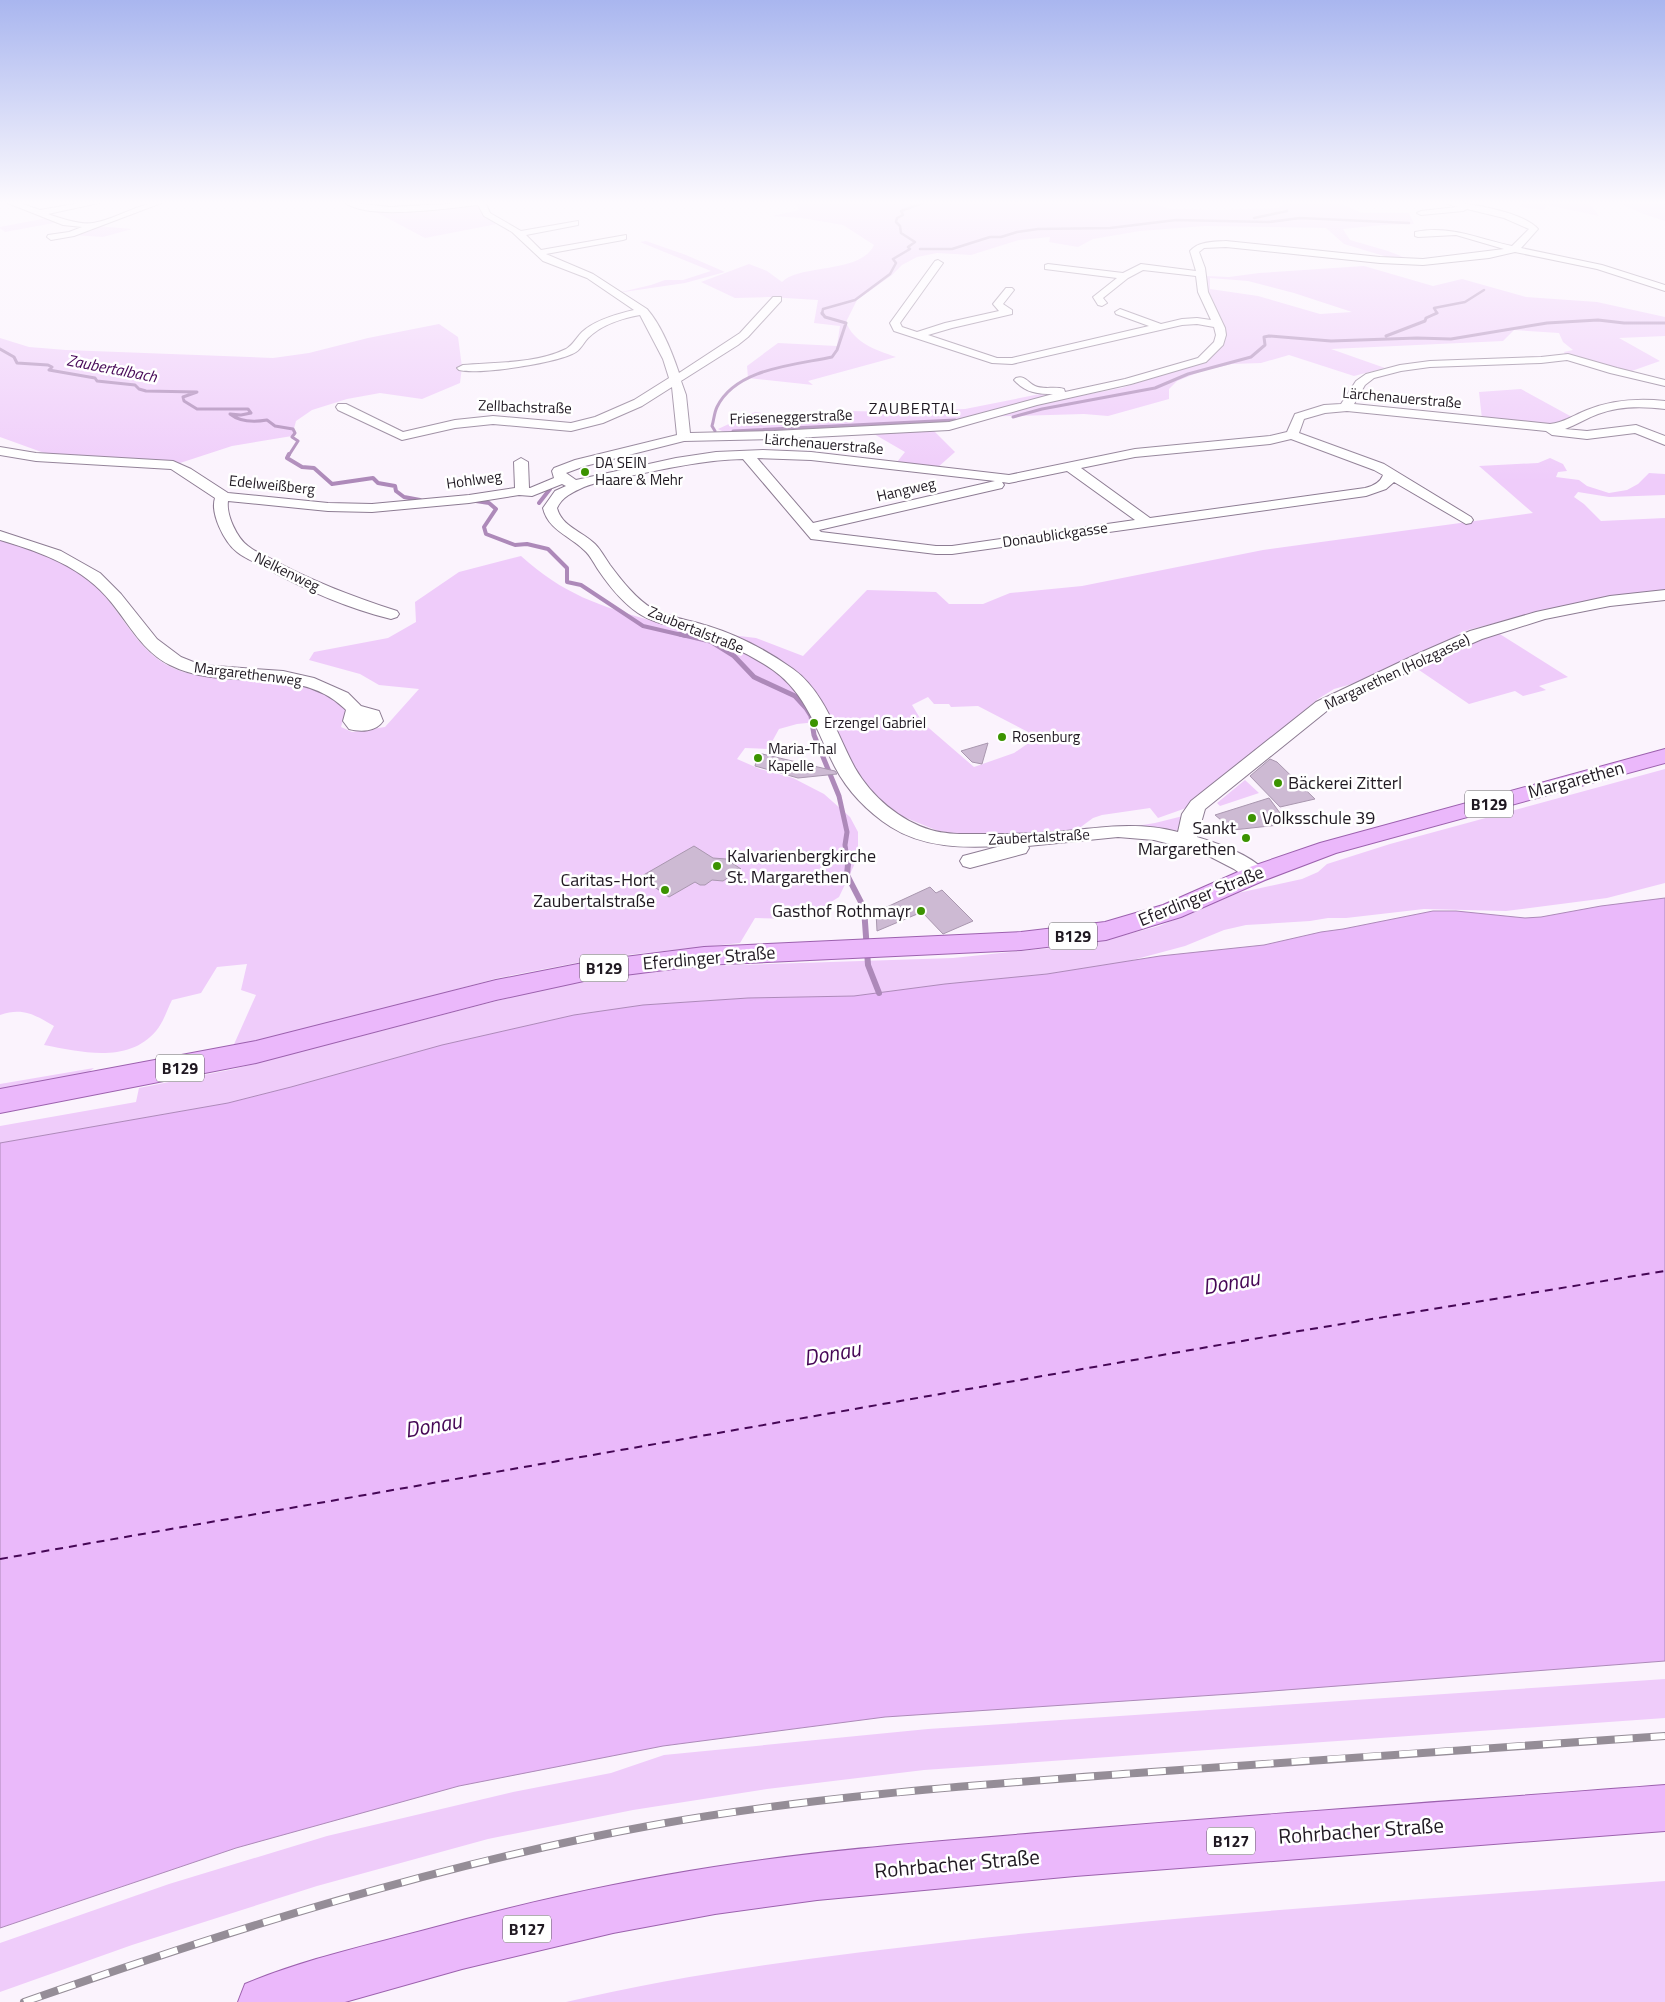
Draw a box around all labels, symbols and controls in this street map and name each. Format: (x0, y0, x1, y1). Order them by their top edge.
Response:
water label: Zaubertalbach (65, 348, 160, 389)
street label: Lärchenauerstraße (1342, 381, 1462, 414)
street label: Zellbachstraße (478, 393, 572, 420)
district label: ZAUBERTAL (869, 396, 959, 420)
street label: Frieseneggerstraße (729, 403, 853, 430)
street label: Lärchenauerstraße (764, 427, 884, 460)
place label: DA SEIN Haare & Mehr (595, 451, 683, 491)
street label: Hohlweg (445, 464, 504, 495)
marker: DA SEIN Haare & Mehr (579, 466, 591, 478)
street label: Edelweißberg (228, 469, 316, 500)
street label: Hangweg (874, 471, 938, 507)
street label: Donaublickgasse (1001, 516, 1109, 553)
street label: Nelkenweg (251, 546, 324, 597)
street label: Zaubertalstraße (645, 600, 748, 659)
street label: Margarethen (Holzgasse) (1320, 628, 1473, 715)
street label: Margarethenweg (193, 655, 304, 692)
place label: Erzengel Gabriel (824, 711, 926, 734)
marker: Erzengel Gabriel (808, 717, 820, 729)
place label: Rosenburg (1012, 725, 1081, 748)
marker: Rosenburg (996, 731, 1008, 743)
place label: Maria-Thal Kapelle (768, 737, 837, 777)
marker: Maria-Thal Kapelle (752, 752, 764, 764)
street label: Margarethen (1525, 754, 1627, 805)
place label: Bäckerei Zitterl (1288, 769, 1402, 796)
marker: Bäckerei Zitterl (1272, 777, 1284, 789)
road number: B129 (1465, 791, 1513, 818)
place label: Volksschule 39 (1262, 804, 1375, 831)
marker: Volksschule 39 (1246, 812, 1258, 824)
place label: Sankt Margarethen (1138, 814, 1237, 862)
street label: Zaubertalstraße (988, 822, 1090, 851)
marker: Sankt Margarethen (1240, 832, 1252, 844)
place label: Kalvarienbergkirche St. Margarethen (727, 842, 876, 890)
street label: Eferdinger Straße (1134, 858, 1268, 933)
marker: Kalvarienbergkirche St. Margarethen (711, 860, 723, 872)
place label: Caritas-Hort Zaubertalstraße (533, 866, 656, 914)
marker: Caritas-Hort Zaubertalstraße (659, 884, 671, 896)
place label: Gasthof Rothmayr (772, 897, 911, 924)
marker: Gasthof Rothmayr (915, 905, 927, 917)
road number: B129 (1049, 922, 1097, 949)
street label: Eferdinger Straße (642, 938, 776, 977)
road number: B129 (580, 954, 628, 981)
road number: B129 (156, 1054, 204, 1082)
water label: Donau (1200, 1260, 1264, 1304)
water label: Donau (801, 1331, 865, 1375)
water label: Donau (402, 1403, 466, 1447)
street label: Rohrbacher Straße (1277, 1808, 1445, 1852)
road number: B127 (1207, 1828, 1255, 1854)
street label: Rohrbacher Straße (873, 1840, 1041, 1886)
road number: B127 (503, 1916, 551, 1942)

